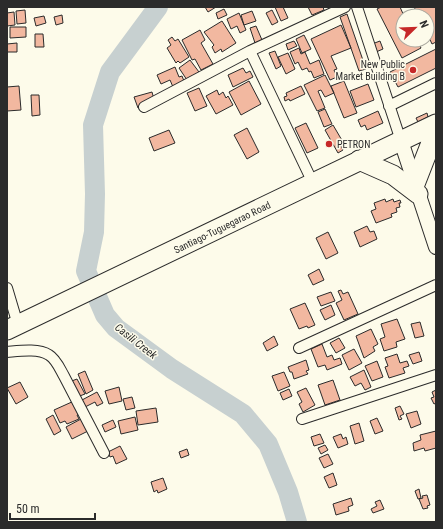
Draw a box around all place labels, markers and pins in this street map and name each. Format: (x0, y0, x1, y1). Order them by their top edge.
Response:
place label: New Public Market Building B (336, 59, 405, 82)
marker: New Public Market Building B (408, 65, 418, 75)
marker: PETRON (324, 139, 334, 149)
place label: PETRON (337, 139, 370, 150)

